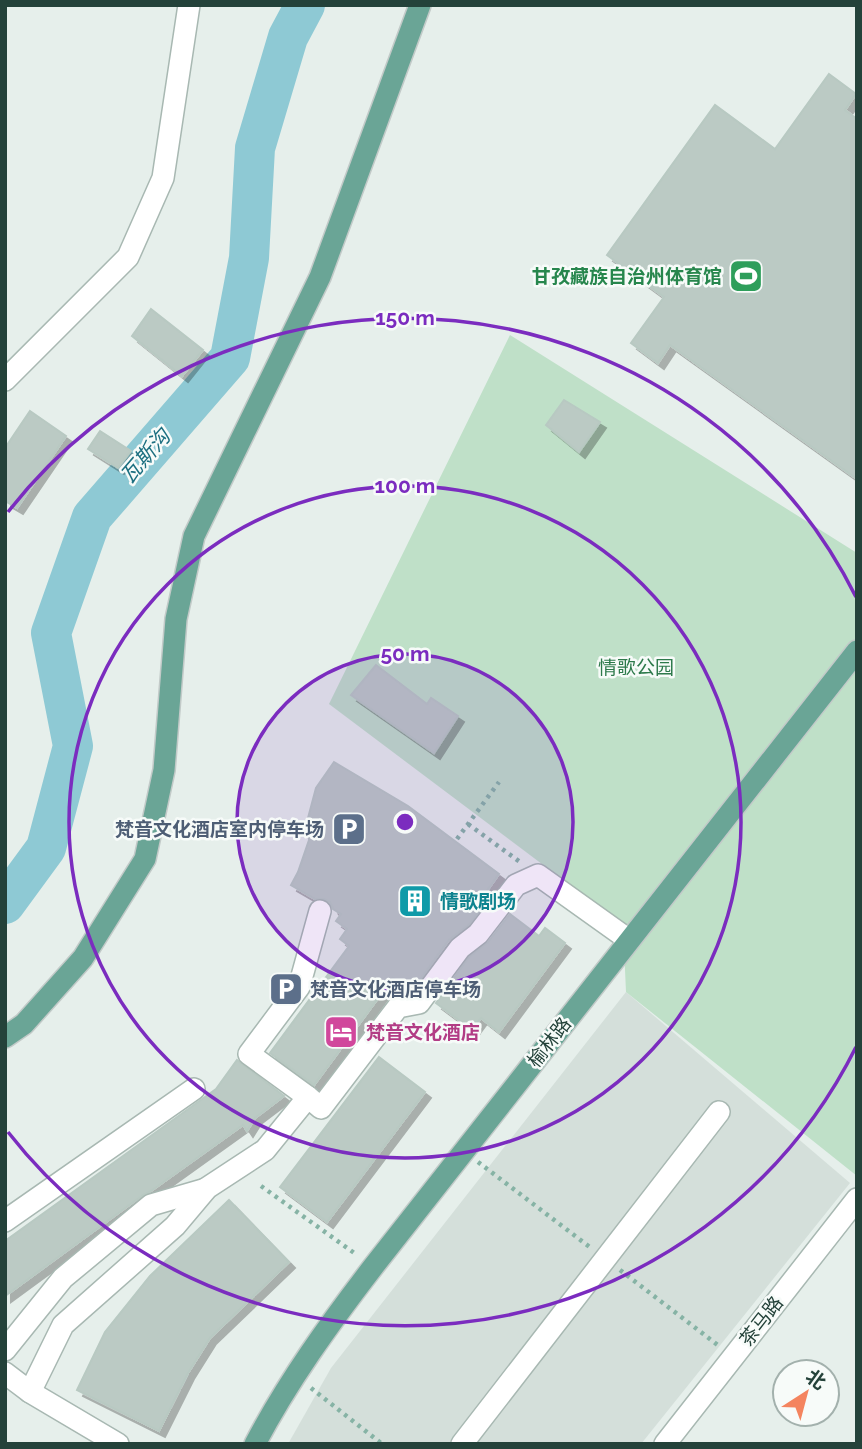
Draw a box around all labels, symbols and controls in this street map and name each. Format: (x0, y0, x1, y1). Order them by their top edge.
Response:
sports icon: 甘孜藏族自治州体育馆 (727, 257, 765, 295)
place label: 甘孜藏族自治州体育馆 (532, 265, 722, 287)
text: 150 m (375, 305, 435, 330)
water label: 瓦斯沟 (115, 423, 176, 488)
text: 100 m (375, 473, 435, 498)
text: 50 m (380, 641, 430, 666)
park label: 情歌公园 (598, 656, 674, 678)
parking icon: 梵音文化酒店室内停车场 (330, 810, 368, 848)
centre of rings (393, 810, 417, 834)
place label: 梵音文化酒店室内停车场 (115, 818, 324, 840)
building icon: 情歌剧场 (396, 882, 434, 920)
place label: 情歌剧场 (440, 890, 516, 912)
parking icon: 梵音文化酒店停车场 (267, 970, 305, 1008)
place label: 梵音文化酒店停车场 (310, 978, 481, 1000)
hotel icon: 梵音文化酒店 (322, 1013, 360, 1051)
street label: 榆林路 (523, 1013, 575, 1071)
place label: 梵音文化酒店 (366, 1021, 480, 1043)
street label: 茶马路 (735, 1292, 787, 1350)
north arrow (771, 1358, 841, 1428)
text: 北 (802, 1365, 830, 1394)

